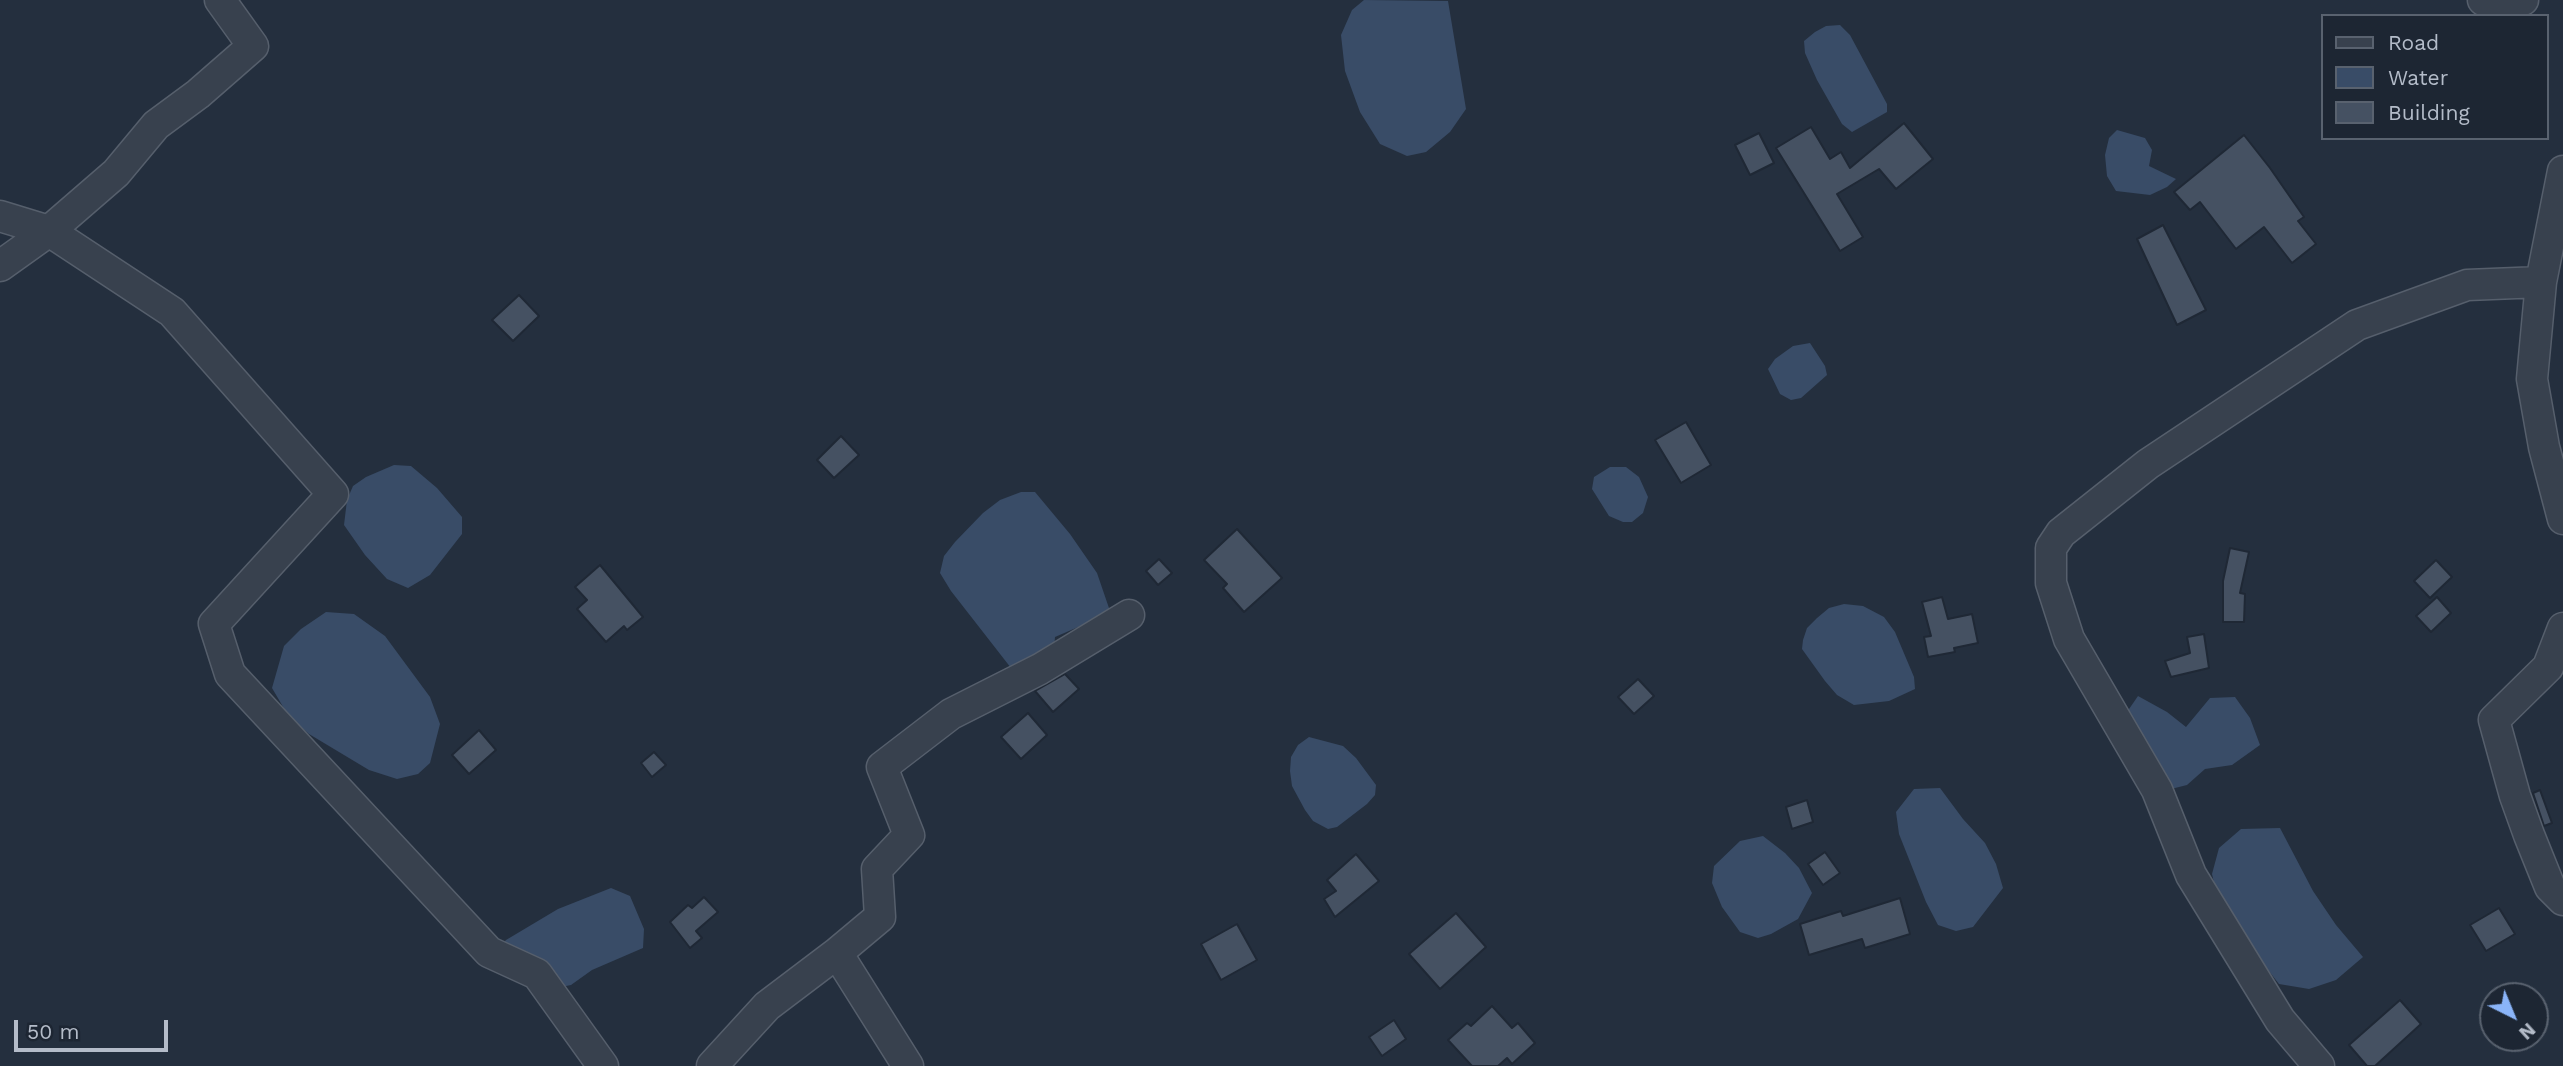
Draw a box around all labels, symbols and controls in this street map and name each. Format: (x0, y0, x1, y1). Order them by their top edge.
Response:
legend (2322, 14, 2549, 140)
text: Road (2388, 30, 2439, 55)
text: Water (2388, 65, 2448, 90)
text: Building (2388, 100, 2470, 125)
north arrow (2479, 982, 2549, 1052)
scale bar (18, 1006, 172, 1050)
text: N (2514, 1018, 2540, 1044)
text: 50 m (27, 1019, 79, 1044)

